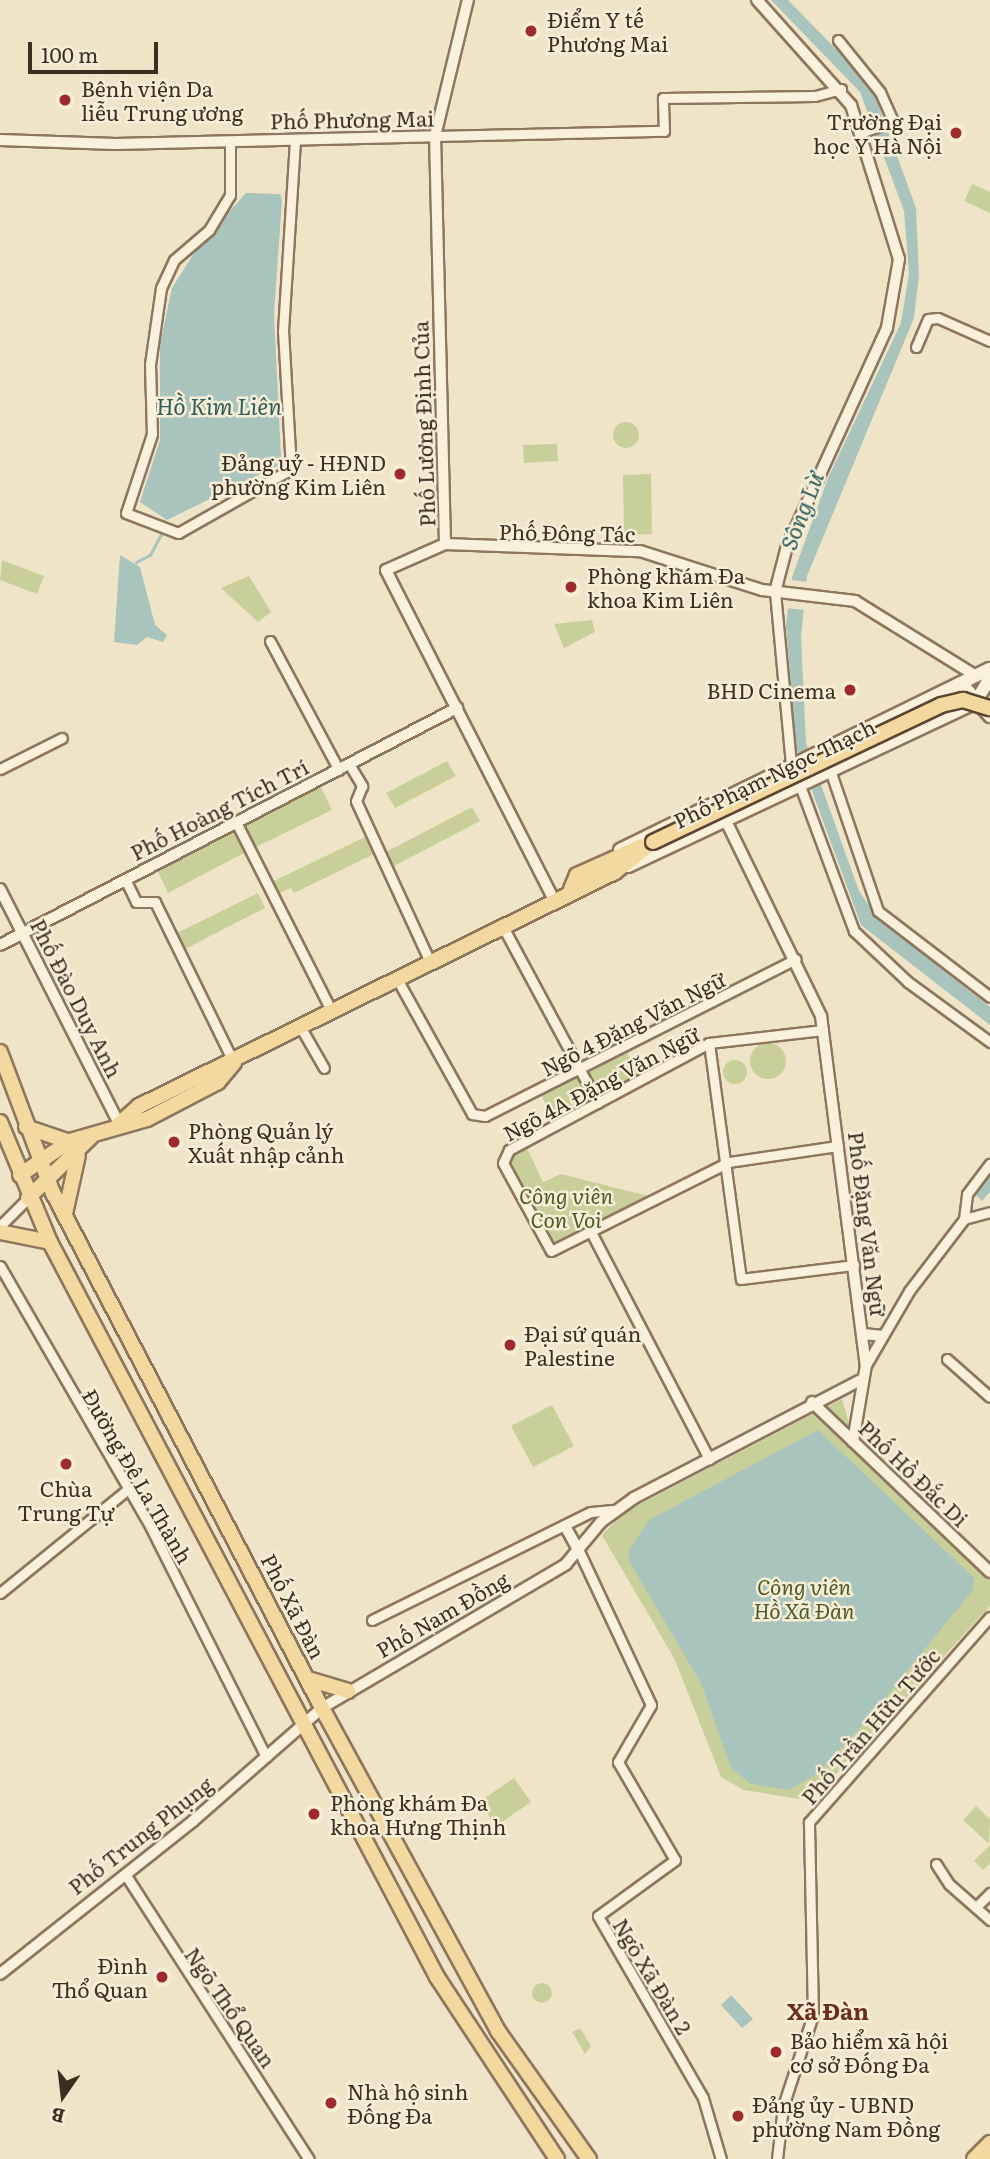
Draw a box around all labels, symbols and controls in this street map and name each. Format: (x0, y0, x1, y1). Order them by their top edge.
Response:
place label: Điểm Y tế Phương Mai (547, 6, 668, 56)
marker: Điểm Y tế Phương Mai (521, 21, 541, 41)
scale bar (32, 28, 161, 72)
text: 100 m (41, 38, 98, 69)
place label: Bệnh viện Da liễu Trung ương (81, 75, 243, 125)
marker: Bệnh viện Da liễu Trung ương (55, 90, 75, 110)
street label: Phố Phương Mai (270, 105, 434, 133)
place label: Trường Đại học Y Hà Nội (813, 108, 942, 158)
marker: Trường Đại học Y Hà Nội (948, 125, 964, 141)
street label: Phố Lương Định Của (407, 321, 439, 527)
water label: Hồ Kim Liên (156, 391, 282, 419)
place label: Đảng uỷ - HĐND phường Kim Liên (211, 449, 386, 499)
marker: Đảng uỷ - HĐND phường Kim Liên (392, 466, 408, 482)
water label: Sông Lừ (773, 466, 829, 554)
street label: Phố Đông Tác (498, 518, 636, 546)
place label: Phòng khám Đa khoa Kim Liên (587, 562, 745, 612)
marker: Phòng khám Đa khoa Kim Liên (561, 577, 581, 597)
place label: BHD Cinema (706, 677, 836, 703)
marker: BHD Cinema (842, 682, 858, 698)
street label: Phố Phạm Ngọc Thạch (669, 713, 879, 833)
street label: Phố Hoàng Tích Trí (126, 753, 312, 865)
street label: Phố Đào Duy Anh (26, 915, 128, 1081)
street label: Ngõ 4 Đặng Văn Ngữ (537, 966, 729, 1080)
street label: Ngõ 4A Đặng Văn Ngữ (498, 1020, 704, 1146)
place label: Phòng Quản lý Xuất nhập cảnh (188, 1117, 344, 1167)
street label: Phố Đặng Văn Ngữ (844, 1130, 892, 1318)
marker: Phòng Quản lý Xuất nhập cảnh (166, 1134, 182, 1150)
park label: Công viên Con Voi (519, 1182, 613, 1232)
place label: Đại sứ quán Palestine (524, 1320, 641, 1370)
marker: Đại sứ quán Palestine (502, 1337, 518, 1353)
street label: Đường Đê La Thành (78, 1384, 198, 1568)
street label: Phố Hồ Đắc Di (854, 1415, 974, 1531)
marker: Chùa Trung Tự (58, 1456, 74, 1472)
place label: Chùa Trung Tự (17, 1475, 115, 1525)
street label: Phố Xã Đàn (257, 1549, 331, 1663)
street label: Phố Nam Đồng (371, 1566, 513, 1662)
park label: Công viên Hồ Xã Đàn (753, 1573, 855, 1623)
street label: Phố Trần Hữu Tước (796, 1643, 944, 1809)
street label: Phố Trung Phụng (63, 1771, 217, 1899)
place label: Phòng khám Đa khoa Hưng Thịnh (330, 1789, 507, 1839)
marker: Phòng khám Đa khoa Hưng Thịnh (304, 1804, 324, 1824)
street label: Ngõ Xã Đàn 2 (609, 1914, 697, 2038)
street label: Ngõ Thổ Quan (180, 1942, 282, 2072)
place label: Đình Thổ Quan (51, 1952, 148, 2002)
marker: Đình Thổ Quan (154, 1969, 170, 1985)
district label: Xã Đàn (787, 1996, 869, 2024)
place label: Bảo hiểm xã hội cơ sở Đống Đa (790, 2027, 948, 2077)
marker: Bảo hiểm xã hội cơ sở Đống Đa (768, 2044, 784, 2060)
north arrow (28, 2061, 98, 2131)
place label: Nhà hộ sinh Đống Đa (347, 2078, 468, 2128)
place label: Đảng ủy - UBND phường Nam Đồng (752, 2091, 940, 2141)
marker: Nhà hộ sinh Đống Đa (321, 2093, 341, 2113)
text: B (48, 2101, 68, 2132)
marker: Đảng ủy - UBND phường Nam Đồng (730, 2108, 746, 2124)

